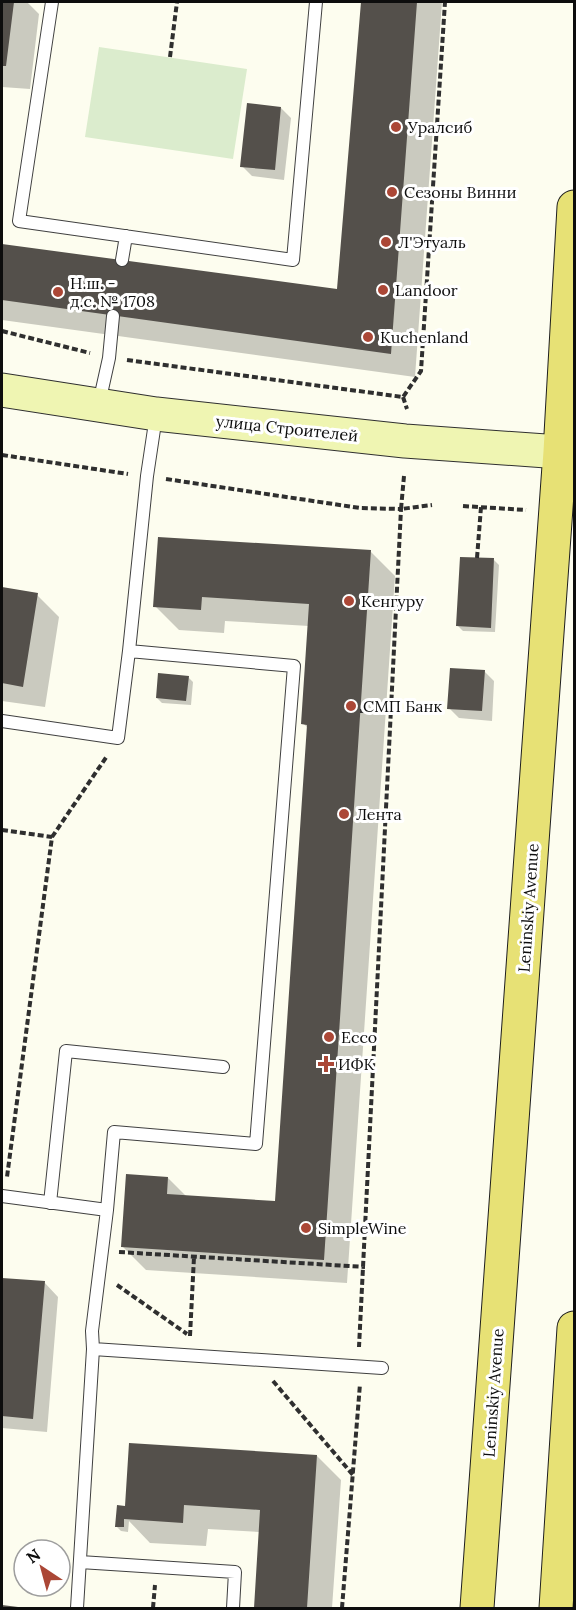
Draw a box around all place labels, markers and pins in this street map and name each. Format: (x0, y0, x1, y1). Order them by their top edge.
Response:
place label: Уралсиб (407, 117, 473, 137)
marker: Уралсиб (389, 120, 403, 134)
place label: Сезоны Винни (404, 182, 517, 202)
marker: Сезоны Винни (385, 185, 399, 199)
place label: Л'Этуаль (398, 232, 466, 252)
marker: Л'Этуаль (379, 235, 393, 249)
place label: Н.ш. - д.с. № 1708 (70, 273, 155, 311)
place label: Landoor (395, 280, 458, 300)
marker: Landoor (376, 283, 390, 297)
marker: Н.ш. - д.с. № 1708 (51, 285, 65, 299)
place label: Kuchenland (380, 327, 469, 347)
marker: Kuchenland (361, 330, 375, 344)
place label: Кенгуру (361, 591, 424, 611)
marker: Кенгуру (342, 594, 356, 608)
place label: СМП Банк (363, 696, 442, 716)
marker: СМП Банк (344, 699, 358, 713)
place label: Лента (356, 804, 402, 824)
marker: Лента (337, 807, 351, 821)
place label: Ecco (341, 1027, 377, 1047)
marker: Ecco (322, 1030, 336, 1044)
place label: ИФК (338, 1054, 374, 1074)
marker: ИФК (319, 1057, 333, 1071)
place label: SimpleWine (318, 1218, 407, 1238)
marker: SimpleWine (299, 1221, 313, 1235)

